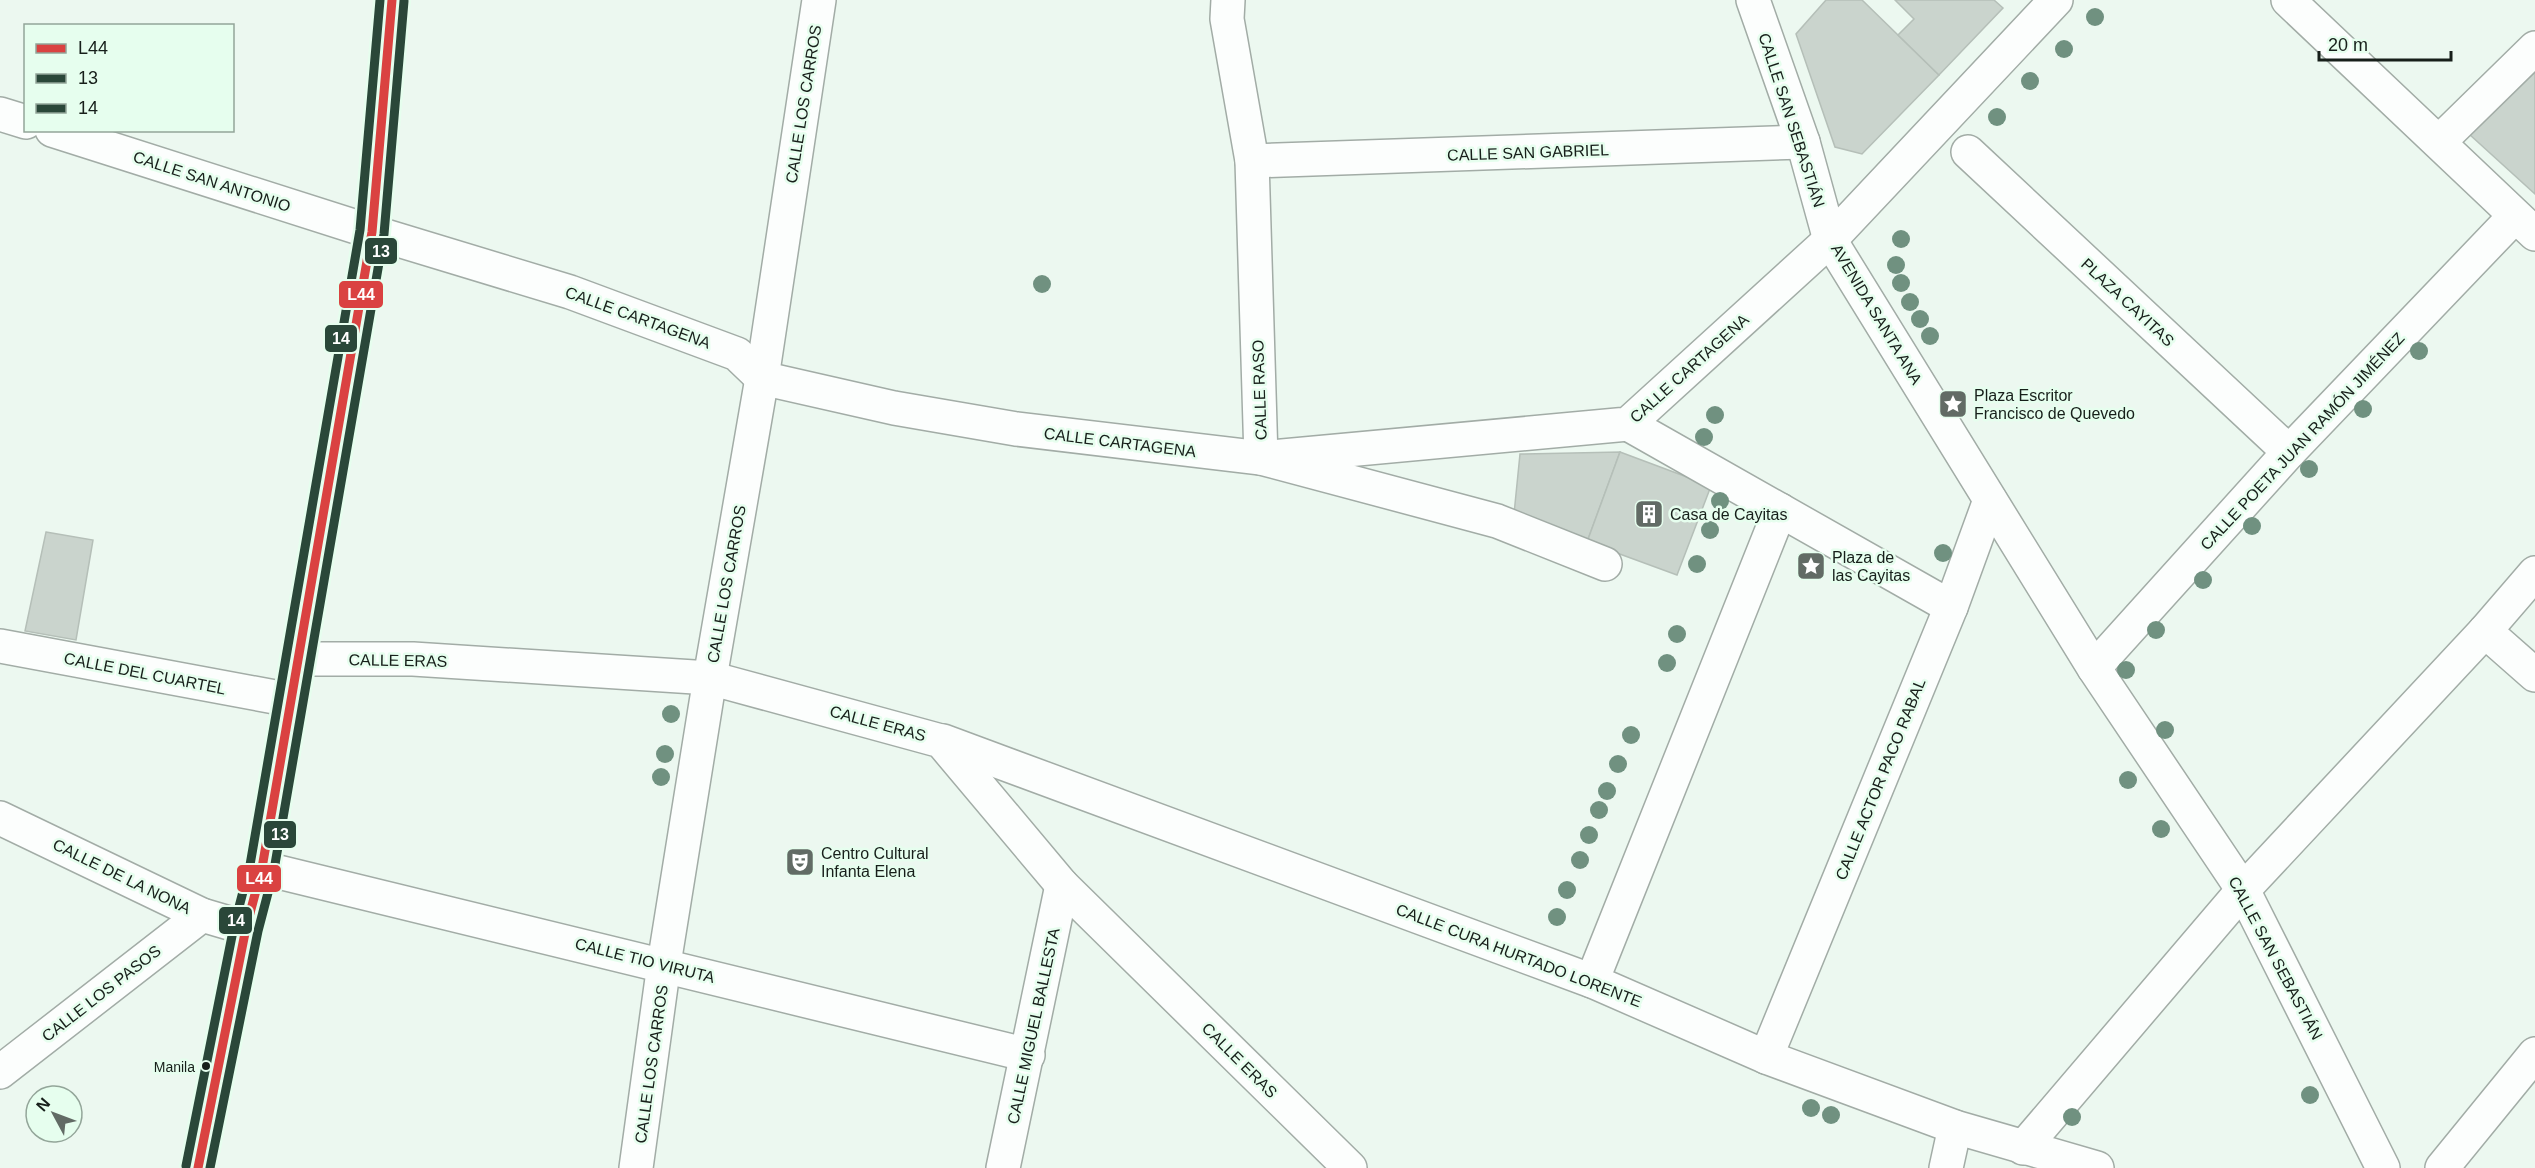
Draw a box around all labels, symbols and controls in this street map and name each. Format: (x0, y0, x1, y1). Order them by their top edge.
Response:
legend (24, 24, 234, 132)
street label: CALLE LOS CARROS (783, 24, 824, 184)
scale bar (2319, 24, 2451, 62)
street label: CALLE SAN SEBASTIÁN (1755, 31, 1829, 209)
text: 20 m (2328, 35, 2368, 55)
text: L44 (78, 38, 108, 58)
text: 13 (78, 68, 98, 88)
text: 14 (78, 98, 98, 118)
street label: CALLE SAN GABRIEL (1447, 141, 1609, 164)
street label: CALLE SAN ANTONIO (131, 148, 293, 215)
line badge: 13 (364, 237, 398, 265)
street label: AVENIDA SANTA ANA (1828, 241, 1925, 388)
text: 13 (372, 243, 390, 260)
street label: PLAZA CAYITAS (2078, 255, 2177, 350)
line badge: L44 (338, 280, 384, 309)
street label: CALLE CARTAGENA (563, 283, 713, 352)
text: L44 (347, 286, 375, 303)
street label: CALLE CARTAGENA (1627, 311, 1752, 426)
line badge: 14 (324, 324, 358, 353)
street label: CALLE POETA JUAN RAMÓN JIMÉNEZ (2196, 328, 2408, 553)
text: 14 (332, 330, 350, 347)
street label: CALLE RASO (1249, 339, 1270, 440)
place label: Plaza Escritor Francisco de Quevedo (1974, 387, 2135, 422)
place icon: Plaza Escritor Francisco de Quevedo (1937, 388, 1969, 420)
street label: CALLE CARTAGENA (1043, 425, 1197, 460)
building icon: Casa de Cayitas (1633, 498, 1665, 530)
street label: CALLE LOS CARROS (704, 504, 749, 664)
place label: Casa de Cayitas (1670, 506, 1787, 523)
place label: Plaza de las Cayitas (1832, 549, 1910, 584)
place icon: Plaza de las Cayitas (1795, 550, 1827, 582)
street label: CALLE DEL CUARTEL (63, 649, 227, 698)
street label: CALLE ERAS (348, 651, 447, 670)
street label: CALLE ACTOR PACO RABAL (1832, 676, 1929, 882)
street label: CALLE ERAS (828, 702, 928, 744)
line badge: 13 (263, 820, 297, 849)
text: 13 (271, 826, 289, 843)
street label: CALLE DE LA NONA (50, 836, 194, 917)
place label: Centro Cultural Infanta Elena (821, 845, 929, 880)
theatre icon: Centro Cultural Infanta Elena (784, 846, 816, 878)
line badge: L44 (236, 864, 282, 893)
text: L44 (245, 870, 273, 887)
street label: CALLE SAN SEBASTIÁN (2225, 873, 2327, 1043)
street label: CALLE CURA HURTADO LORENTE (1394, 901, 1644, 1010)
line badge: 14 (218, 906, 253, 935)
text: 14 (227, 912, 245, 929)
street label: CALLE MIGUEL BALLESTA (1004, 926, 1063, 1126)
street label: CALLE TIO VIRUTA (573, 935, 717, 986)
street label: CALLE LOS PASOS (39, 942, 164, 1045)
street label: CALLE LOS CARROS (632, 984, 671, 1145)
street label: CALLE ERAS (1199, 1019, 1281, 1101)
place label: Manila (154, 1059, 195, 1075)
marker: Manila (200, 1060, 212, 1072)
north arrow (24, 1084, 84, 1144)
text: N (33, 1095, 53, 1114)

